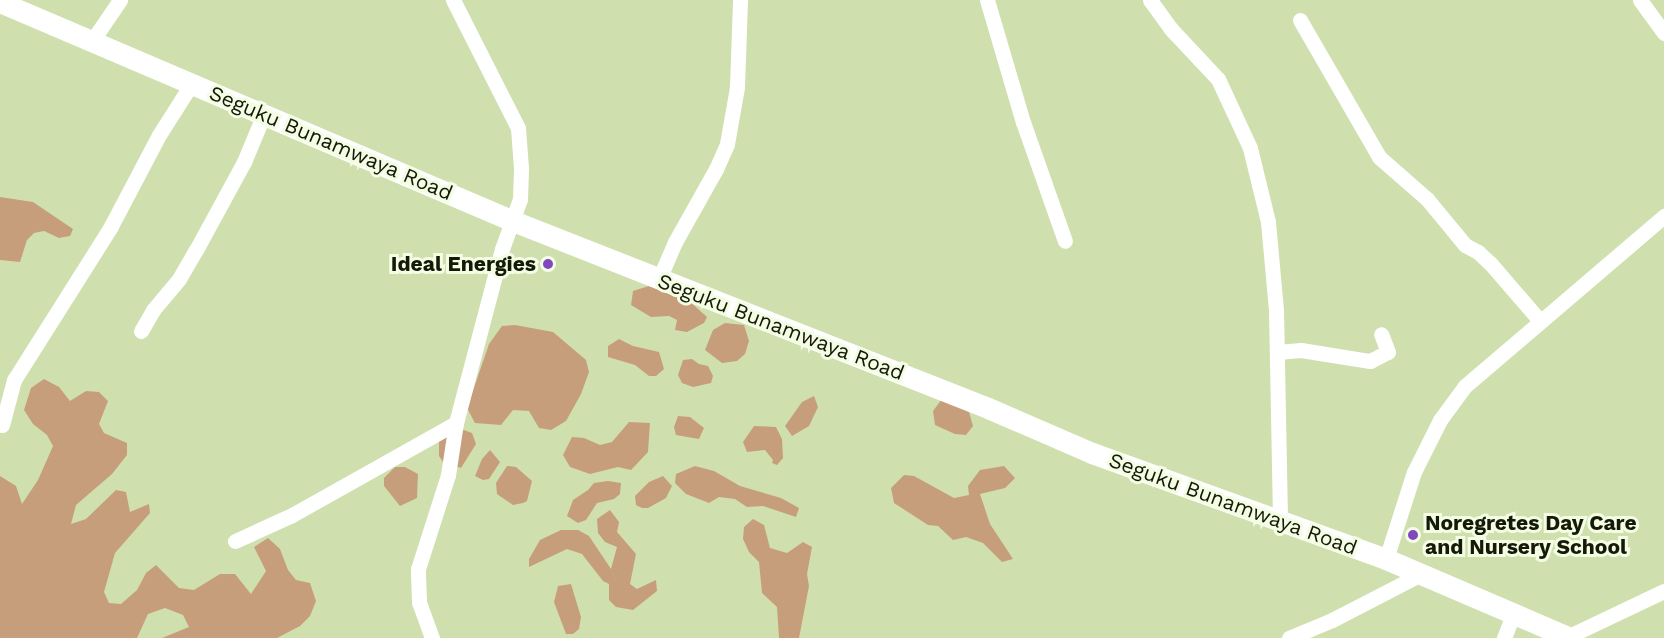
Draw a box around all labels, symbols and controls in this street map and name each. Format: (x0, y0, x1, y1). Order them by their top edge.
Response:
street label: Seguku Bunamwaya Road (205, 80, 457, 206)
place label: Ideal Energies (391, 251, 536, 277)
marker: Ideal Energies (541, 257, 555, 271)
street label: Seguku Bunamwaya Road (654, 268, 908, 386)
street label: Seguku Bunamwaya Road (1105, 447, 1361, 561)
place label: Noregretes Day Care and Nursery School (1425, 510, 1637, 560)
marker: Noregretes Day Care and Nursery School (1406, 528, 1420, 542)

